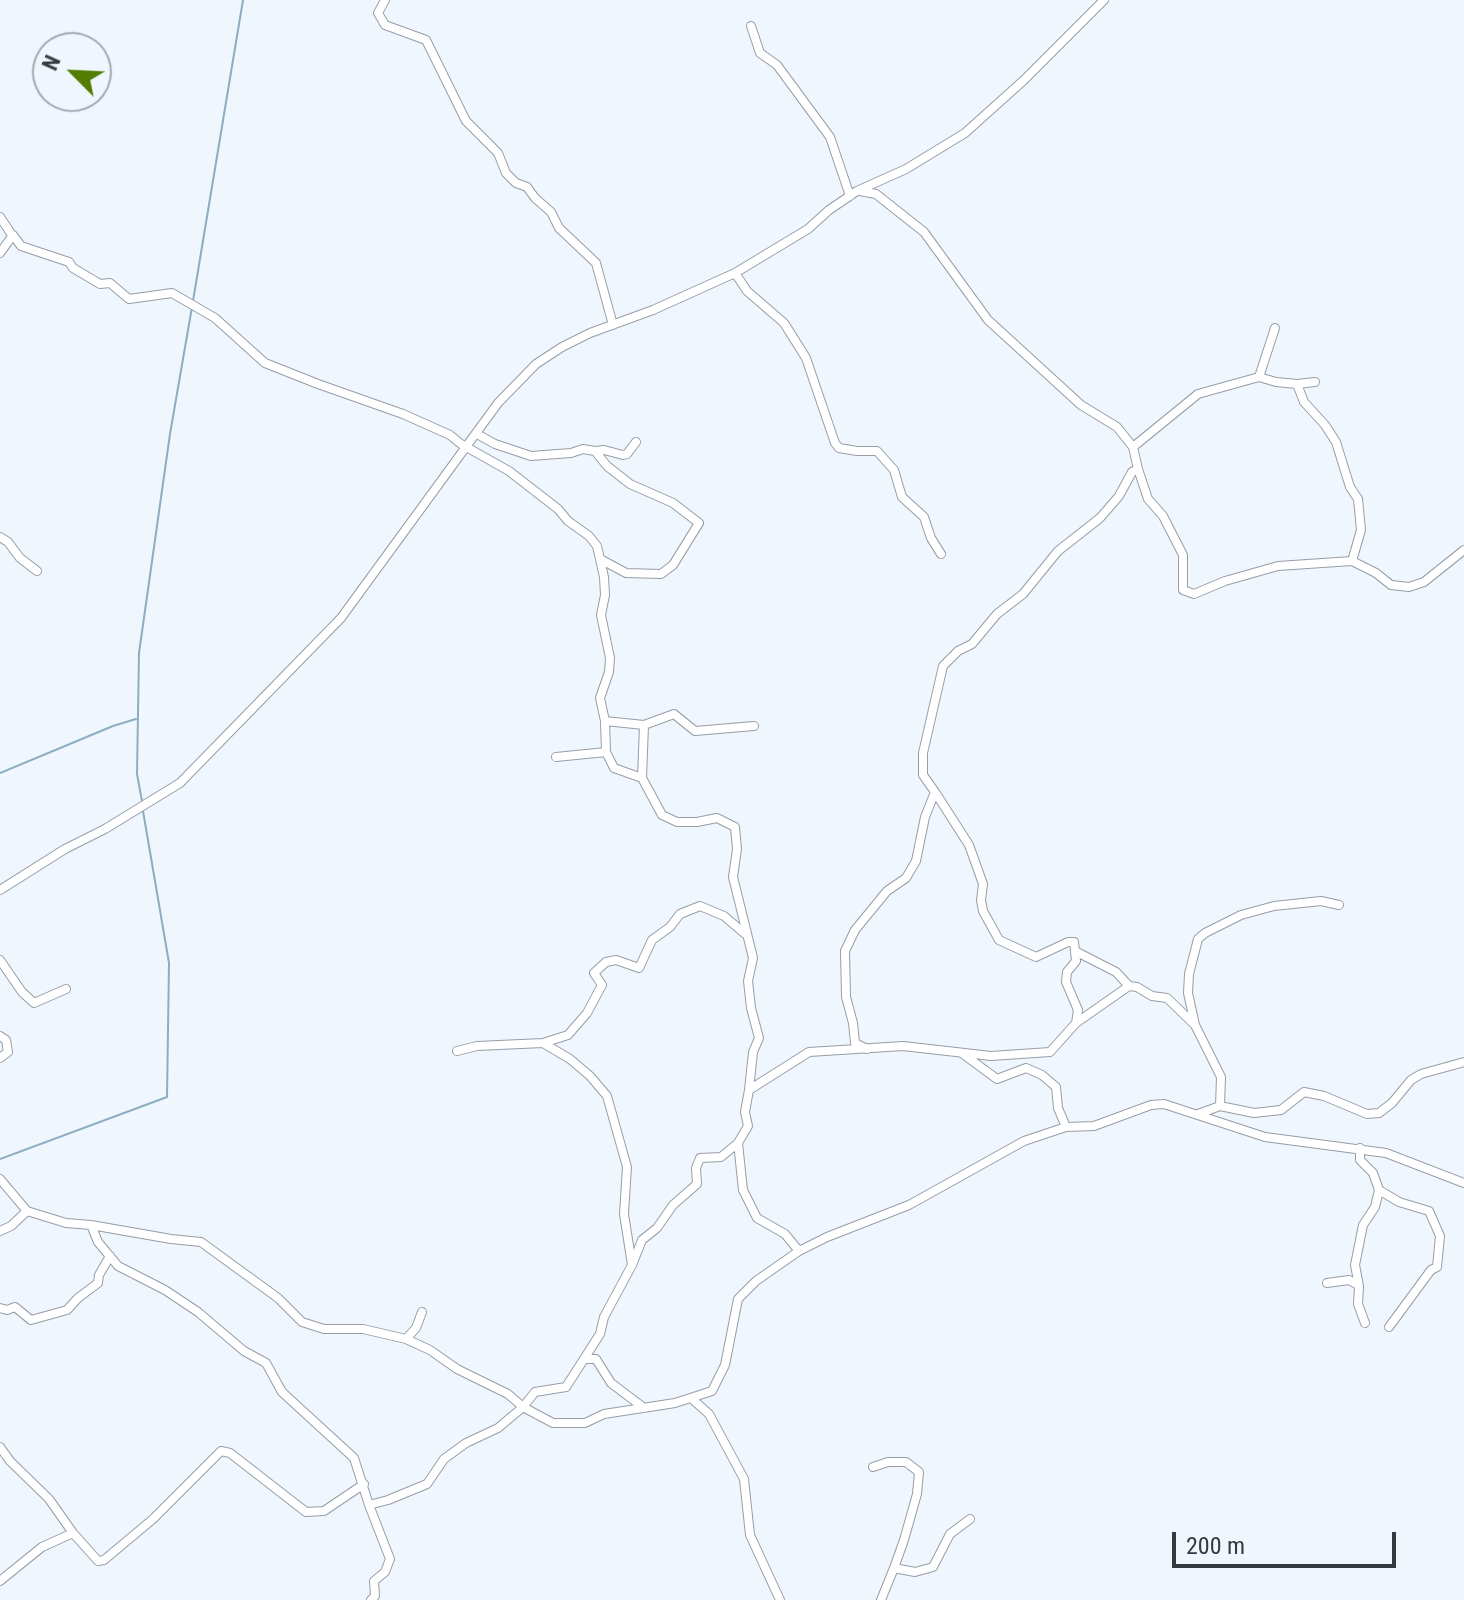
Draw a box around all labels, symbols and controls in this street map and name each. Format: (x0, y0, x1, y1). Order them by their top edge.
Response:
north arrow (32, 32, 112, 112)
text: N (37, 52, 66, 74)
scale bar (1176, 1516, 1400, 1566)
text: 200 m (1186, 1532, 1245, 1560)

